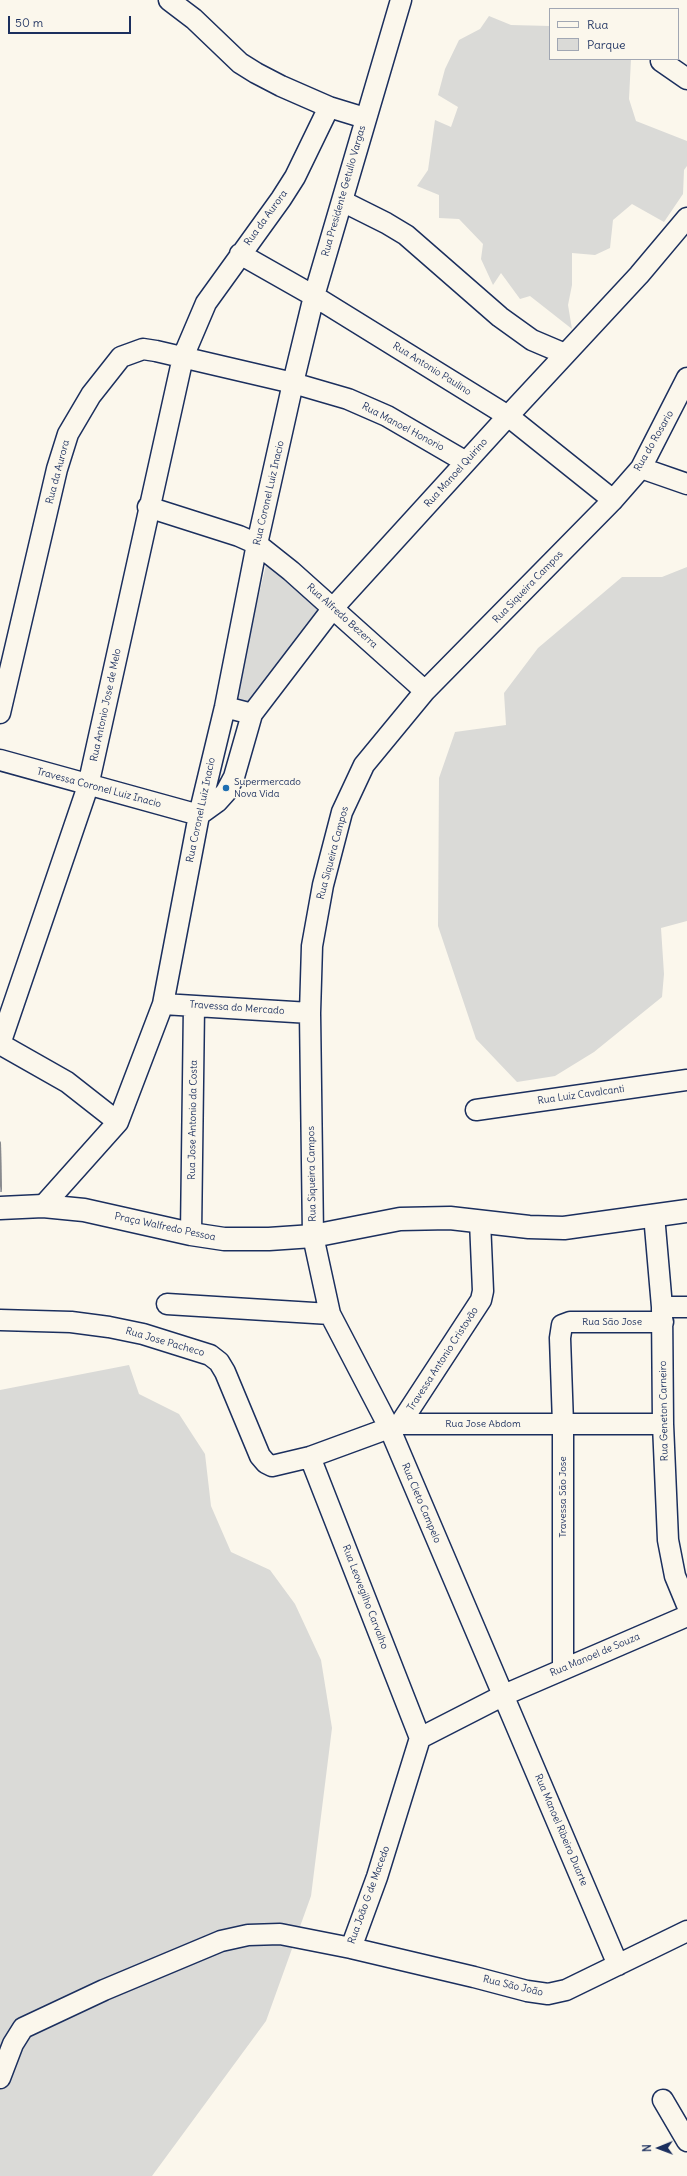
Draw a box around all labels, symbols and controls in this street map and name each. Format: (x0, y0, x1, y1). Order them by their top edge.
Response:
scale bar (10, 8, 133, 34)
legend (549, 8, 679, 60)
text: 50 m (15, 15, 43, 30)
text: Rua (587, 17, 608, 32)
text: Parque (587, 37, 626, 52)
street label: Rua Presidente Getulio Vargas (320, 124, 368, 258)
street label: Rua da Aurora (242, 188, 290, 248)
street label: Rua Antonio Paulino (390, 340, 474, 398)
street label: Rua Manoel Honorio (360, 400, 446, 454)
street label: Rua do Rosario (632, 408, 676, 474)
street label: Rua Manoel Quirino (422, 436, 490, 510)
street label: Rua da Aurora (44, 439, 72, 505)
street label: Rua Coronel Luiz Inacio (251, 440, 287, 546)
street label: Rua Siqueira Campos (490, 548, 566, 626)
street label: Rua Alfredo Bezerra (304, 581, 380, 651)
street label: Rua Antonio Jose de Melo (88, 647, 124, 763)
street label: Rua Coronel Luiz Inacio (184, 756, 218, 864)
street label: Travessa Coronel Luiz Inacio (35, 766, 163, 810)
place label: Supermercado Nova Vida (234, 776, 301, 800)
marker: Supermercado Nova Vida (221, 783, 231, 793)
street label: Rua Siqueira Campos (315, 805, 351, 901)
street label: Travessa do Mercado (189, 999, 285, 1017)
street label: Rua Jose Antonio da Costa (186, 1060, 200, 1180)
street label: Rua Luiz Cavalcanti (537, 1083, 625, 1107)
street label: Rua Siqueira Campos (305, 1126, 319, 1222)
street label: Praça Walfredo Pessoa (113, 1210, 217, 1244)
street label: Travessa Antonio Cristovão (405, 1305, 481, 1413)
street label: Rua São Jose (582, 1316, 642, 1328)
street label: Rua Jose Pacheco (124, 1325, 206, 1359)
street label: Rua Geneton Carneiro (657, 1361, 671, 1461)
street label: Rua Jose Abdom (445, 1418, 521, 1430)
street label: Travessa São Jose (557, 1456, 569, 1538)
street label: Rua Cleto Campelo (399, 1461, 443, 1545)
street label: Rua Leovegilho Carvalho (340, 1543, 390, 1651)
street label: Rua Manoel de Souza (548, 1631, 642, 1679)
street label: Rua Manoel Ribeiro Duarte (532, 1772, 590, 1888)
street label: Rua João G de Macedo (346, 1844, 392, 1946)
street label: Rua São João (482, 1973, 544, 1999)
north arrow (639, 2128, 679, 2168)
text: N (640, 2144, 654, 2152)

